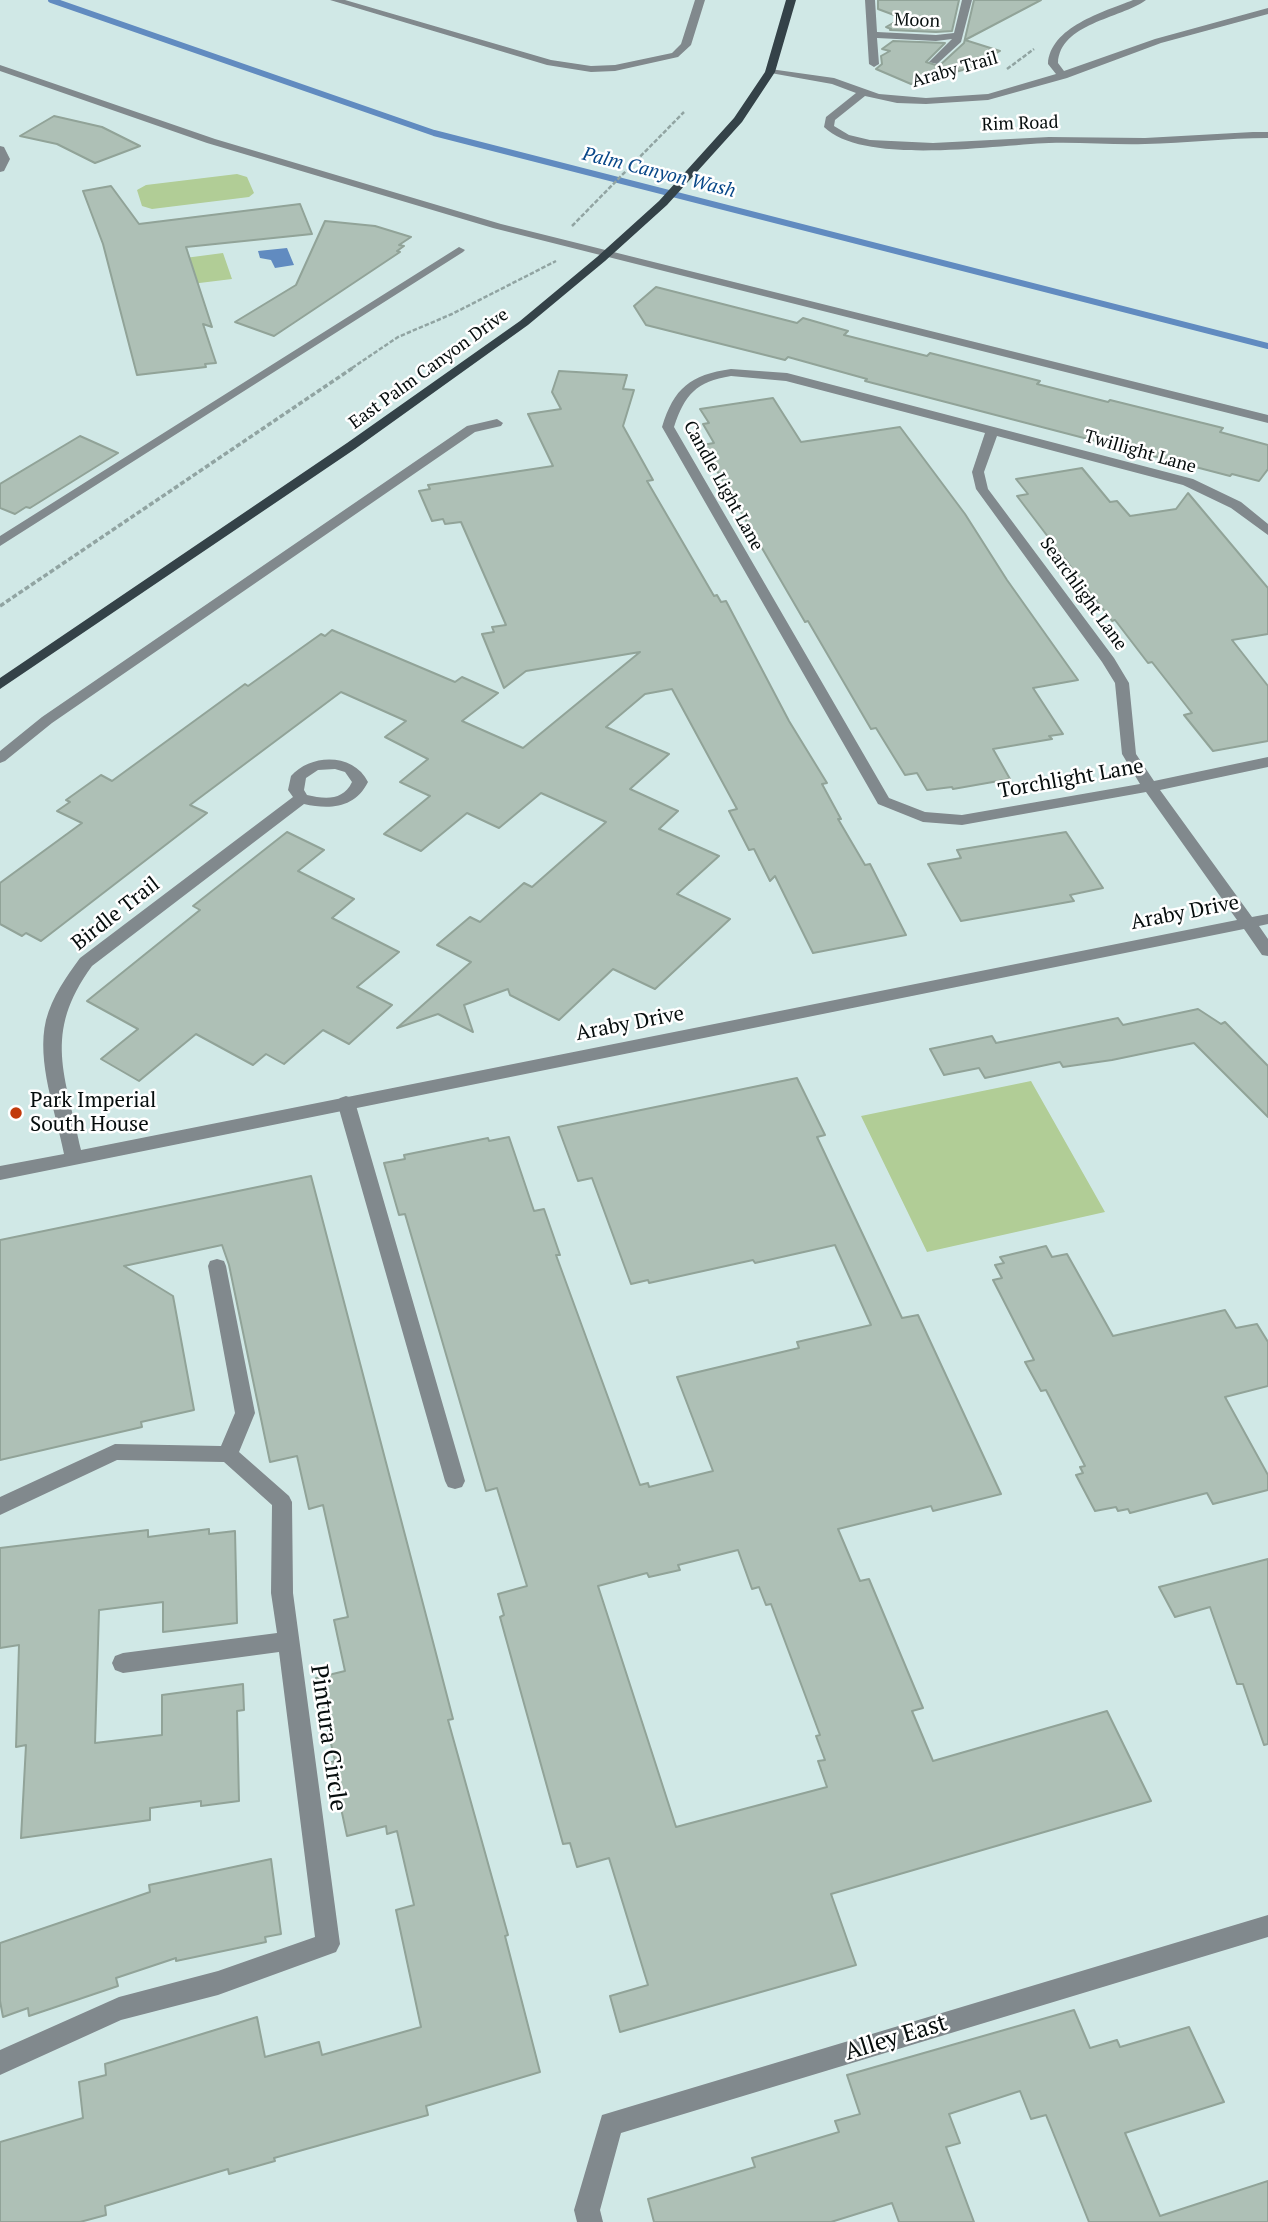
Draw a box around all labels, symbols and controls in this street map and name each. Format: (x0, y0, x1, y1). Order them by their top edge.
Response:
street label: Moon (894, 9, 940, 33)
street label: Araby Trail (909, 47, 1001, 93)
street label: Rim Road (981, 112, 1059, 136)
water label: Palm Canyon Wash (580, 143, 738, 203)
street label: East Palm Canyon Drive (345, 304, 513, 434)
street label: Candle Light Lane (678, 417, 768, 555)
street label: Twillight Lane (1081, 426, 1199, 478)
street label: Searchlight Lane (1035, 533, 1131, 655)
street label: Torchlight Lane (996, 754, 1146, 804)
street label: Birdle Trail (67, 872, 165, 956)
street label: Araby Drive (1129, 890, 1241, 936)
street label: Araby Drive (574, 1001, 686, 1047)
place label: Park Imperial South House (30, 1088, 156, 1138)
marker: Park Imperial South House (8, 1105, 24, 1121)
street label: Pintura Circle (303, 1663, 353, 1813)
street label: Alley East (841, 2009, 951, 2067)

